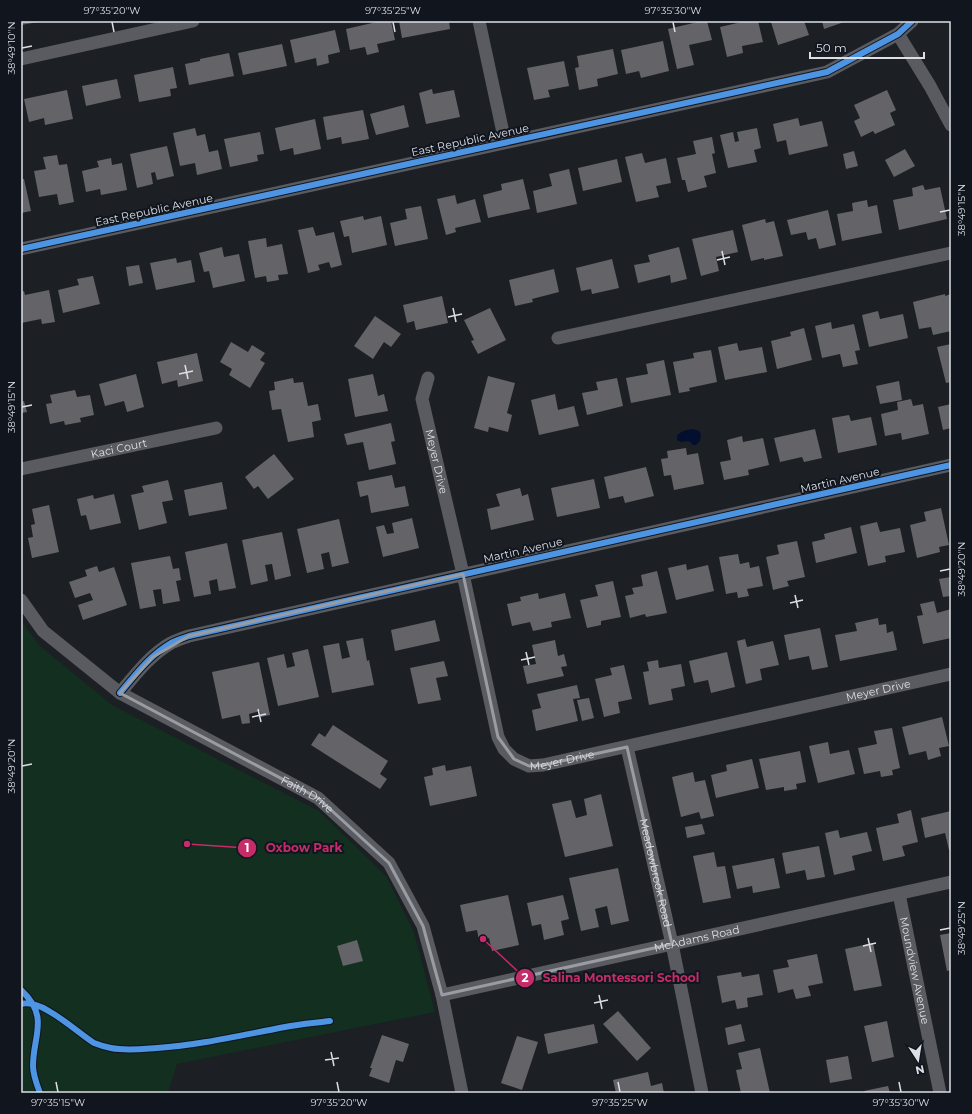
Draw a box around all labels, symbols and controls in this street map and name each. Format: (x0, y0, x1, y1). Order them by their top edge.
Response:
text: 97°35'20"W (84, 4, 140, 17)
text: 97°35'25"W (365, 4, 421, 17)
text: 97°35'30"W (645, 4, 701, 17)
text: 38°49'10"N (5, 21, 18, 75)
scale bar (810, 34, 924, 60)
text: 50 m (816, 40, 847, 55)
street label: East Republic Avenue (410, 121, 530, 159)
text: 38°49'15"N (955, 184, 968, 236)
street label: East Republic Avenue (94, 191, 214, 229)
text: 38°49'15"N (5, 381, 18, 433)
street label: Meyer Drive (422, 428, 451, 495)
street label: Kaci Court (89, 436, 149, 461)
street label: Martin Avenue (799, 464, 881, 496)
street label: Martin Avenue (482, 534, 564, 566)
text: 38°49'20"N (955, 542, 968, 597)
street label: Meyer Drive (845, 676, 912, 704)
text: 38°49'20"N (5, 739, 18, 794)
street label: Meyer Drive (529, 747, 596, 773)
street label: Faith Drive (279, 773, 337, 816)
street label: Meadowbrook Road (637, 817, 675, 929)
callout: Oxbow Park (237, 836, 350, 860)
text: 1 (245, 840, 249, 855)
text: Oxbow Park (266, 840, 342, 855)
text: 38°49'25"N (955, 901, 968, 955)
street label: Moundview Avenue (897, 915, 933, 1026)
street label: McAdams Road (653, 922, 741, 955)
callout: Salina Montessori School (515, 966, 708, 990)
text: 2 (521, 970, 529, 985)
text: Salina Montessori School (543, 970, 699, 985)
north arrow (898, 1040, 938, 1080)
text: N (914, 1062, 926, 1078)
text: 97°35'15"W (31, 1096, 85, 1109)
text: 97°35'20"W (311, 1096, 367, 1109)
text: 97°35'25"W (592, 1096, 648, 1109)
text: 97°35'30"W (873, 1096, 929, 1109)

